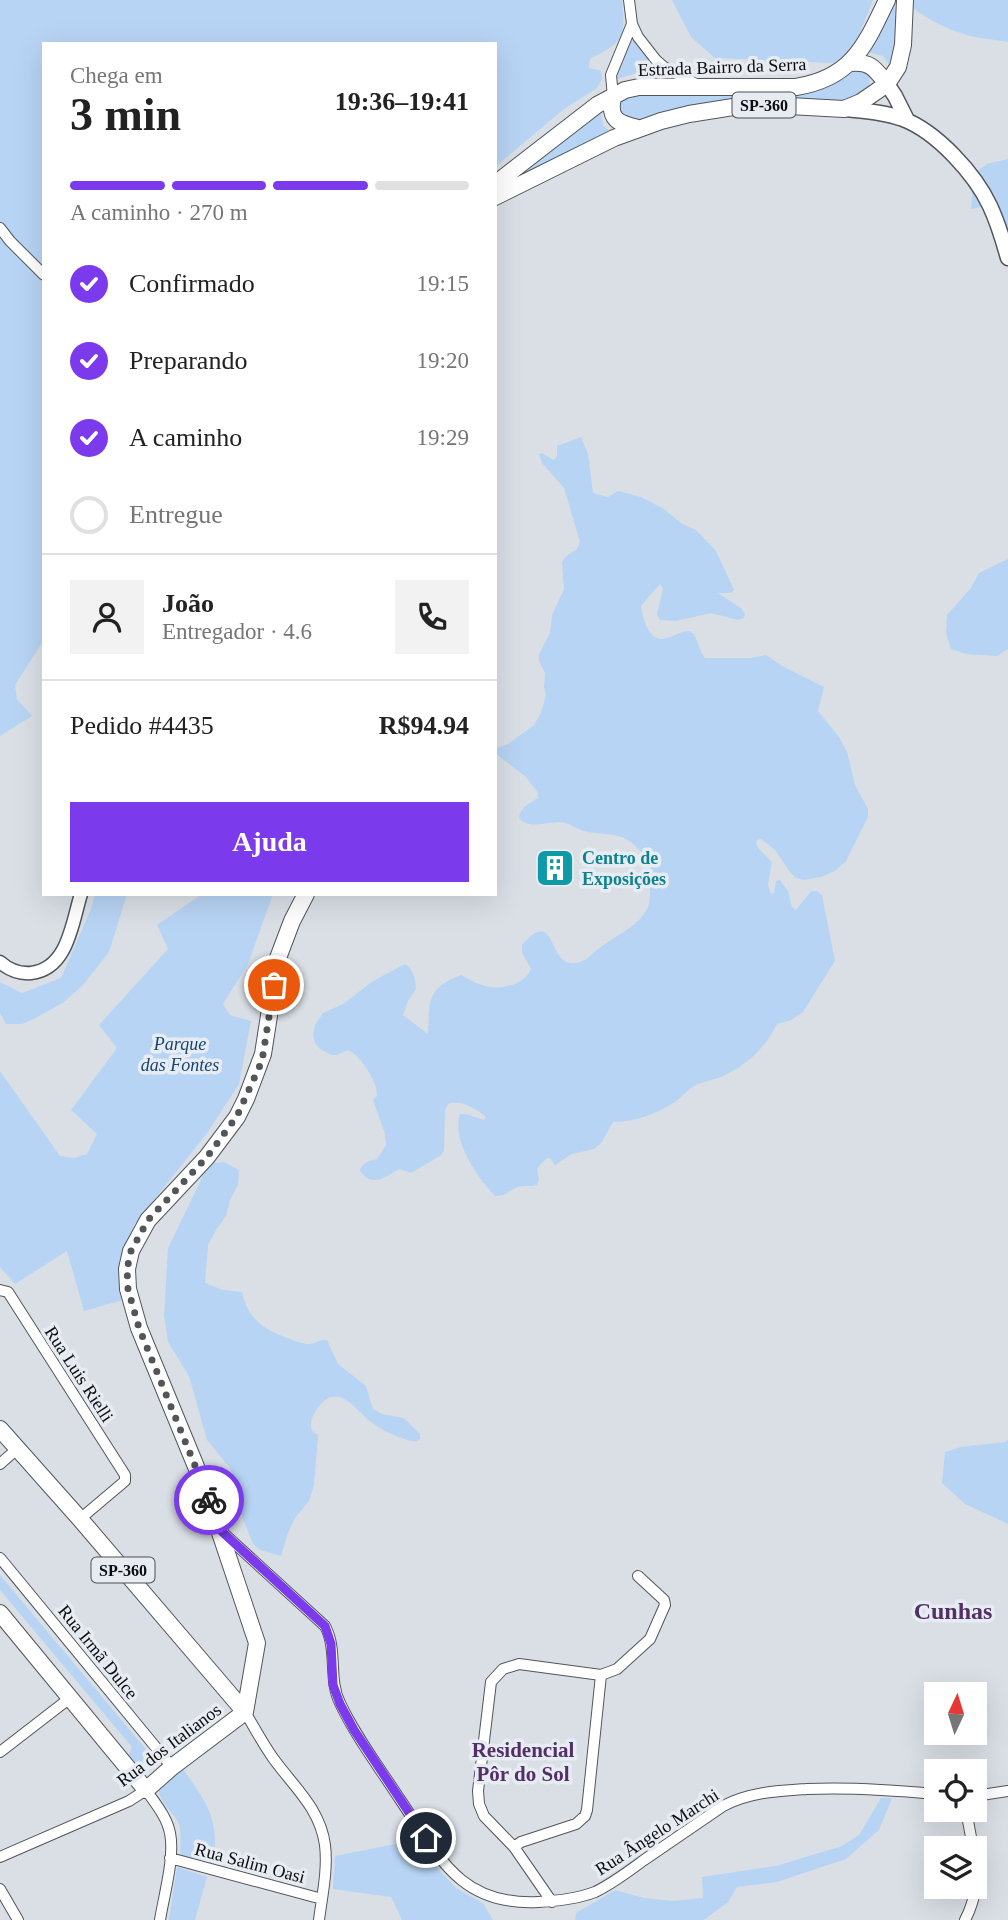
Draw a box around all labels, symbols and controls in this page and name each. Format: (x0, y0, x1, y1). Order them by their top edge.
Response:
street label: Estrada Bairro da Serra (637, 54, 807, 80)
text: Chega em (70, 63, 163, 88)
text: 19:36–19:41 (335, 87, 469, 116)
text: 3 min (70, 89, 181, 140)
road number: SP-360 (732, 92, 796, 118)
text: A caminho · 270 m (70, 200, 248, 225)
icon: check (70, 265, 108, 303)
text: Confirmado (129, 269, 255, 298)
text: 19:15 (417, 271, 469, 296)
icon: check (70, 342, 108, 380)
text: Preparando (129, 346, 247, 375)
text: 19:20 (417, 348, 469, 373)
icon: check (70, 419, 108, 457)
text: A caminho (129, 423, 242, 452)
text: 19:29 (417, 425, 469, 450)
text: Entregue (129, 500, 223, 529)
button: person (70, 580, 144, 654)
button: phone (395, 580, 469, 654)
text: João (162, 589, 214, 618)
text: Entregador · 4.6 (162, 619, 312, 644)
text: Pedido #4435 (70, 711, 214, 740)
text: R$94.94 (379, 711, 469, 740)
button: Ajuda (70, 802, 469, 882)
building icon: Centro de Exposições (534, 847, 576, 889)
place label: Centro de Exposições (582, 848, 666, 889)
pin (244, 955, 304, 1015)
icon: bag (255, 966, 293, 1004)
park label: Parque das Fontes (141, 1034, 219, 1075)
street label: Rua Luis Rielli (41, 1322, 117, 1426)
courier (174, 1465, 244, 1535)
icon: bike (190, 1481, 228, 1519)
road number: SP-360 (92, 1558, 154, 1582)
district label: Cunhas (914, 1598, 992, 1624)
street label: Rua Irmã Dulce (54, 1601, 142, 1703)
north arrow (924, 1682, 987, 1745)
map controls (924, 1682, 987, 1899)
street label: Rua dos Italianos (113, 1699, 225, 1791)
district label: Residencial Pôr do Sol (472, 1738, 574, 1786)
button: locate (924, 1759, 987, 1822)
street label: Rua Ângelo Marchi (591, 1784, 722, 1879)
pin (396, 1808, 456, 1868)
icon: home (407, 1819, 445, 1857)
button: layers (924, 1836, 987, 1899)
street label: Rua Salim Oasi (193, 1839, 307, 1887)

